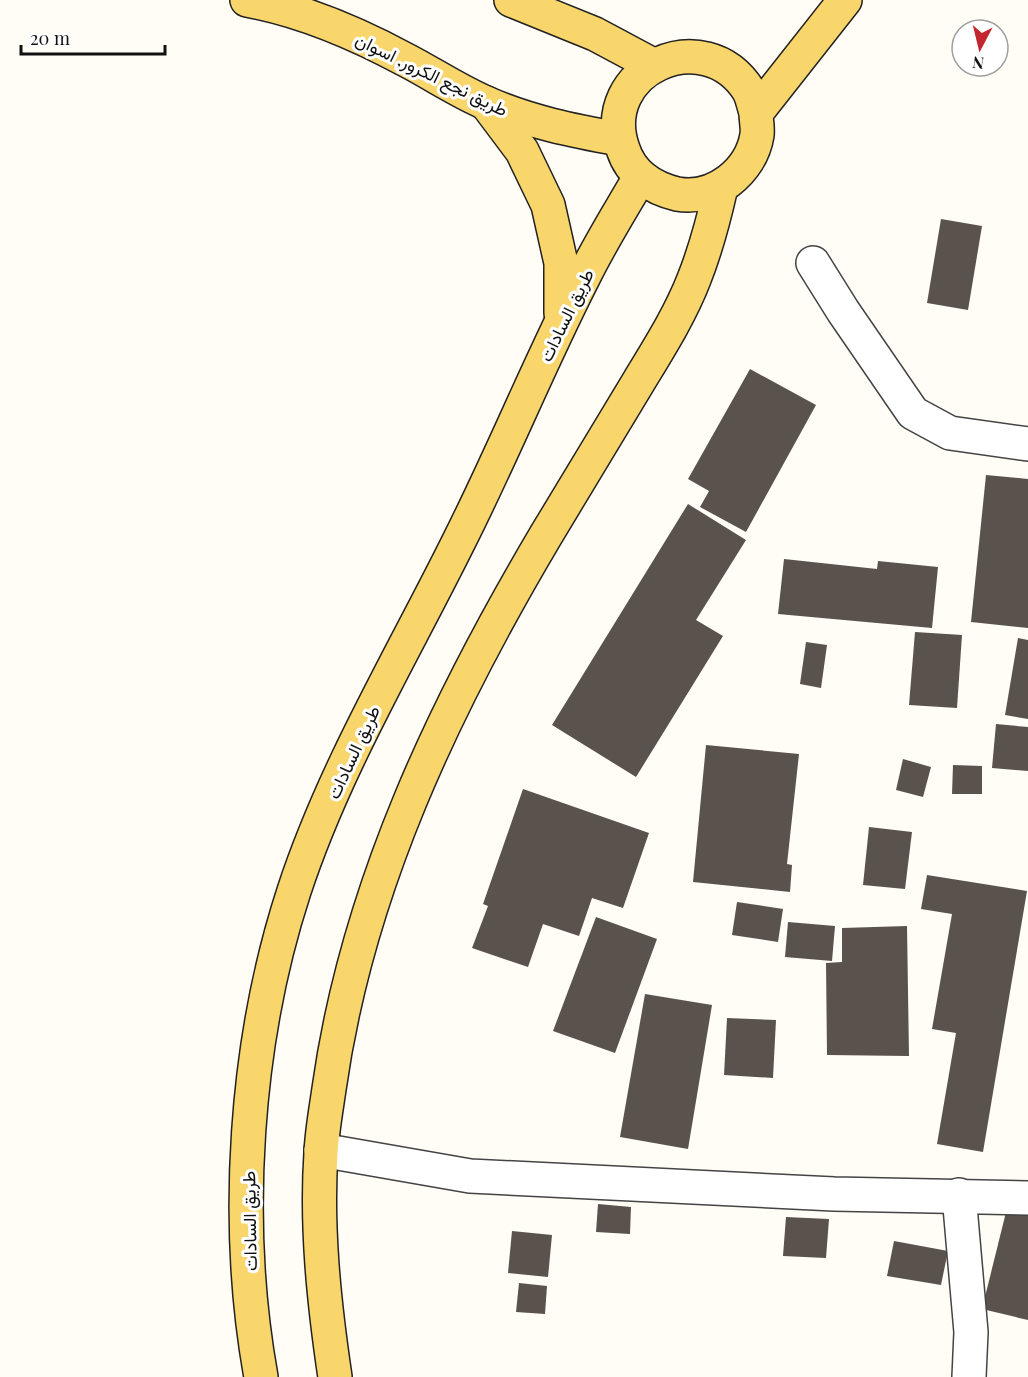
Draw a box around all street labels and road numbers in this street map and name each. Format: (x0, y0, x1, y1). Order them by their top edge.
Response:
street label: طريق نجع الكرور, اسوان (351, 27, 512, 122)
street label: طريق السادات (533, 265, 599, 365)
street label: طريق السادات (321, 701, 385, 803)
street label: طريق السادات (236, 1171, 262, 1271)

